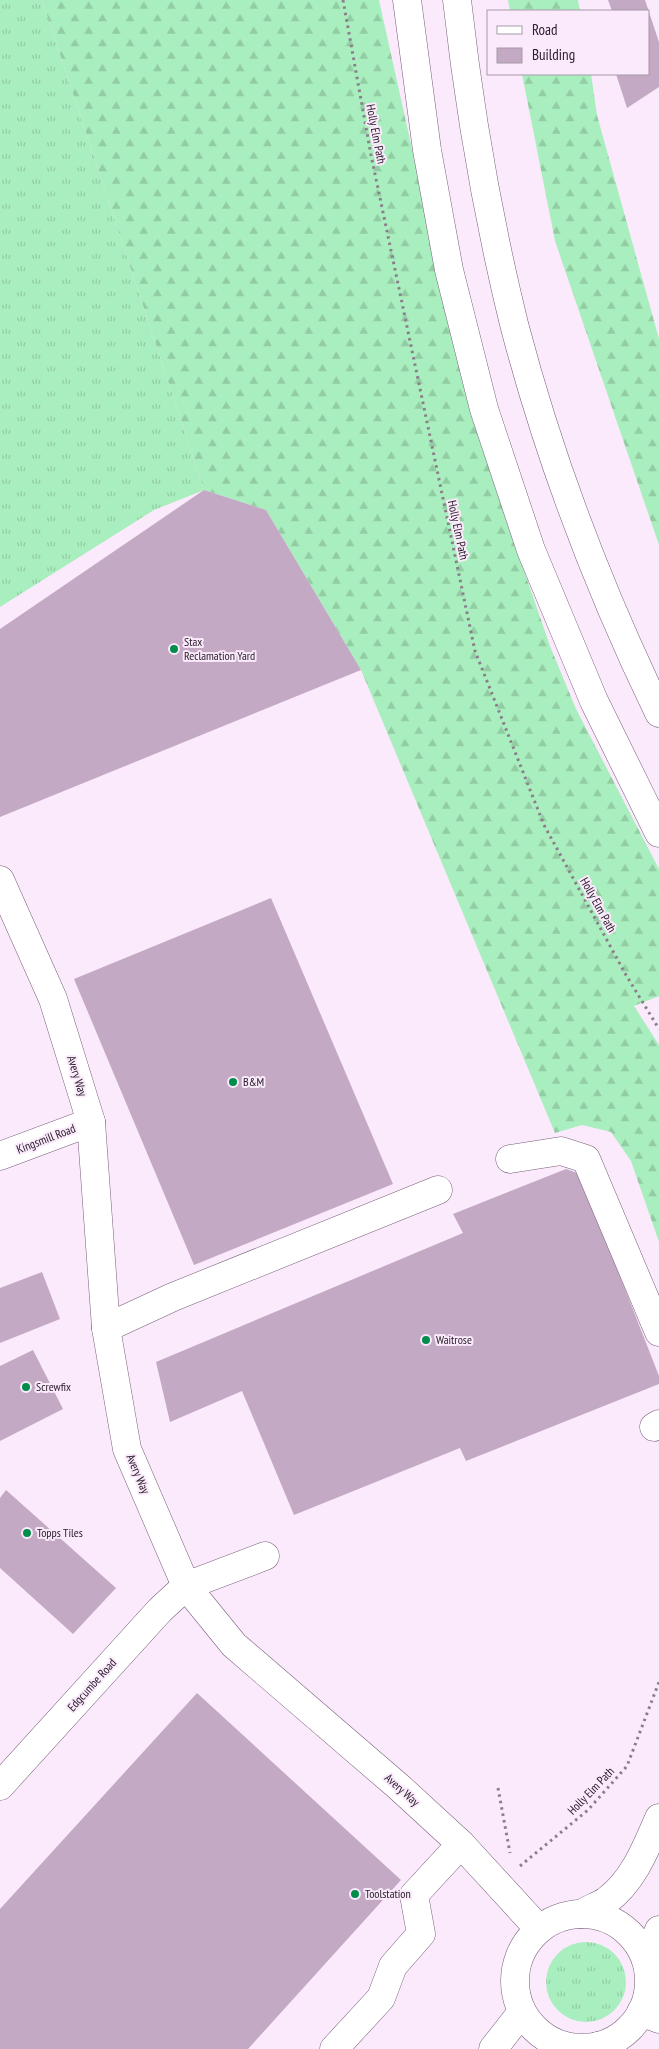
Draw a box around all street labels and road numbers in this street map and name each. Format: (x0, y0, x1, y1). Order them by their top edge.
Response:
street label: Holly Elm Path (363, 103, 390, 165)
street label: Holly Elm Path (445, 499, 472, 561)
street label: Holly Elm Path (577, 875, 620, 935)
street label: Avery Way (64, 1054, 91, 1098)
street label: Kingsmill Road (14, 1120, 77, 1157)
street label: Avery Way (123, 1452, 154, 1496)
street label: Edgcumbe Road (64, 1655, 119, 1714)
street label: Holly Elm Path (564, 1764, 617, 1818)
street label: Avery Way (382, 1770, 423, 1809)

